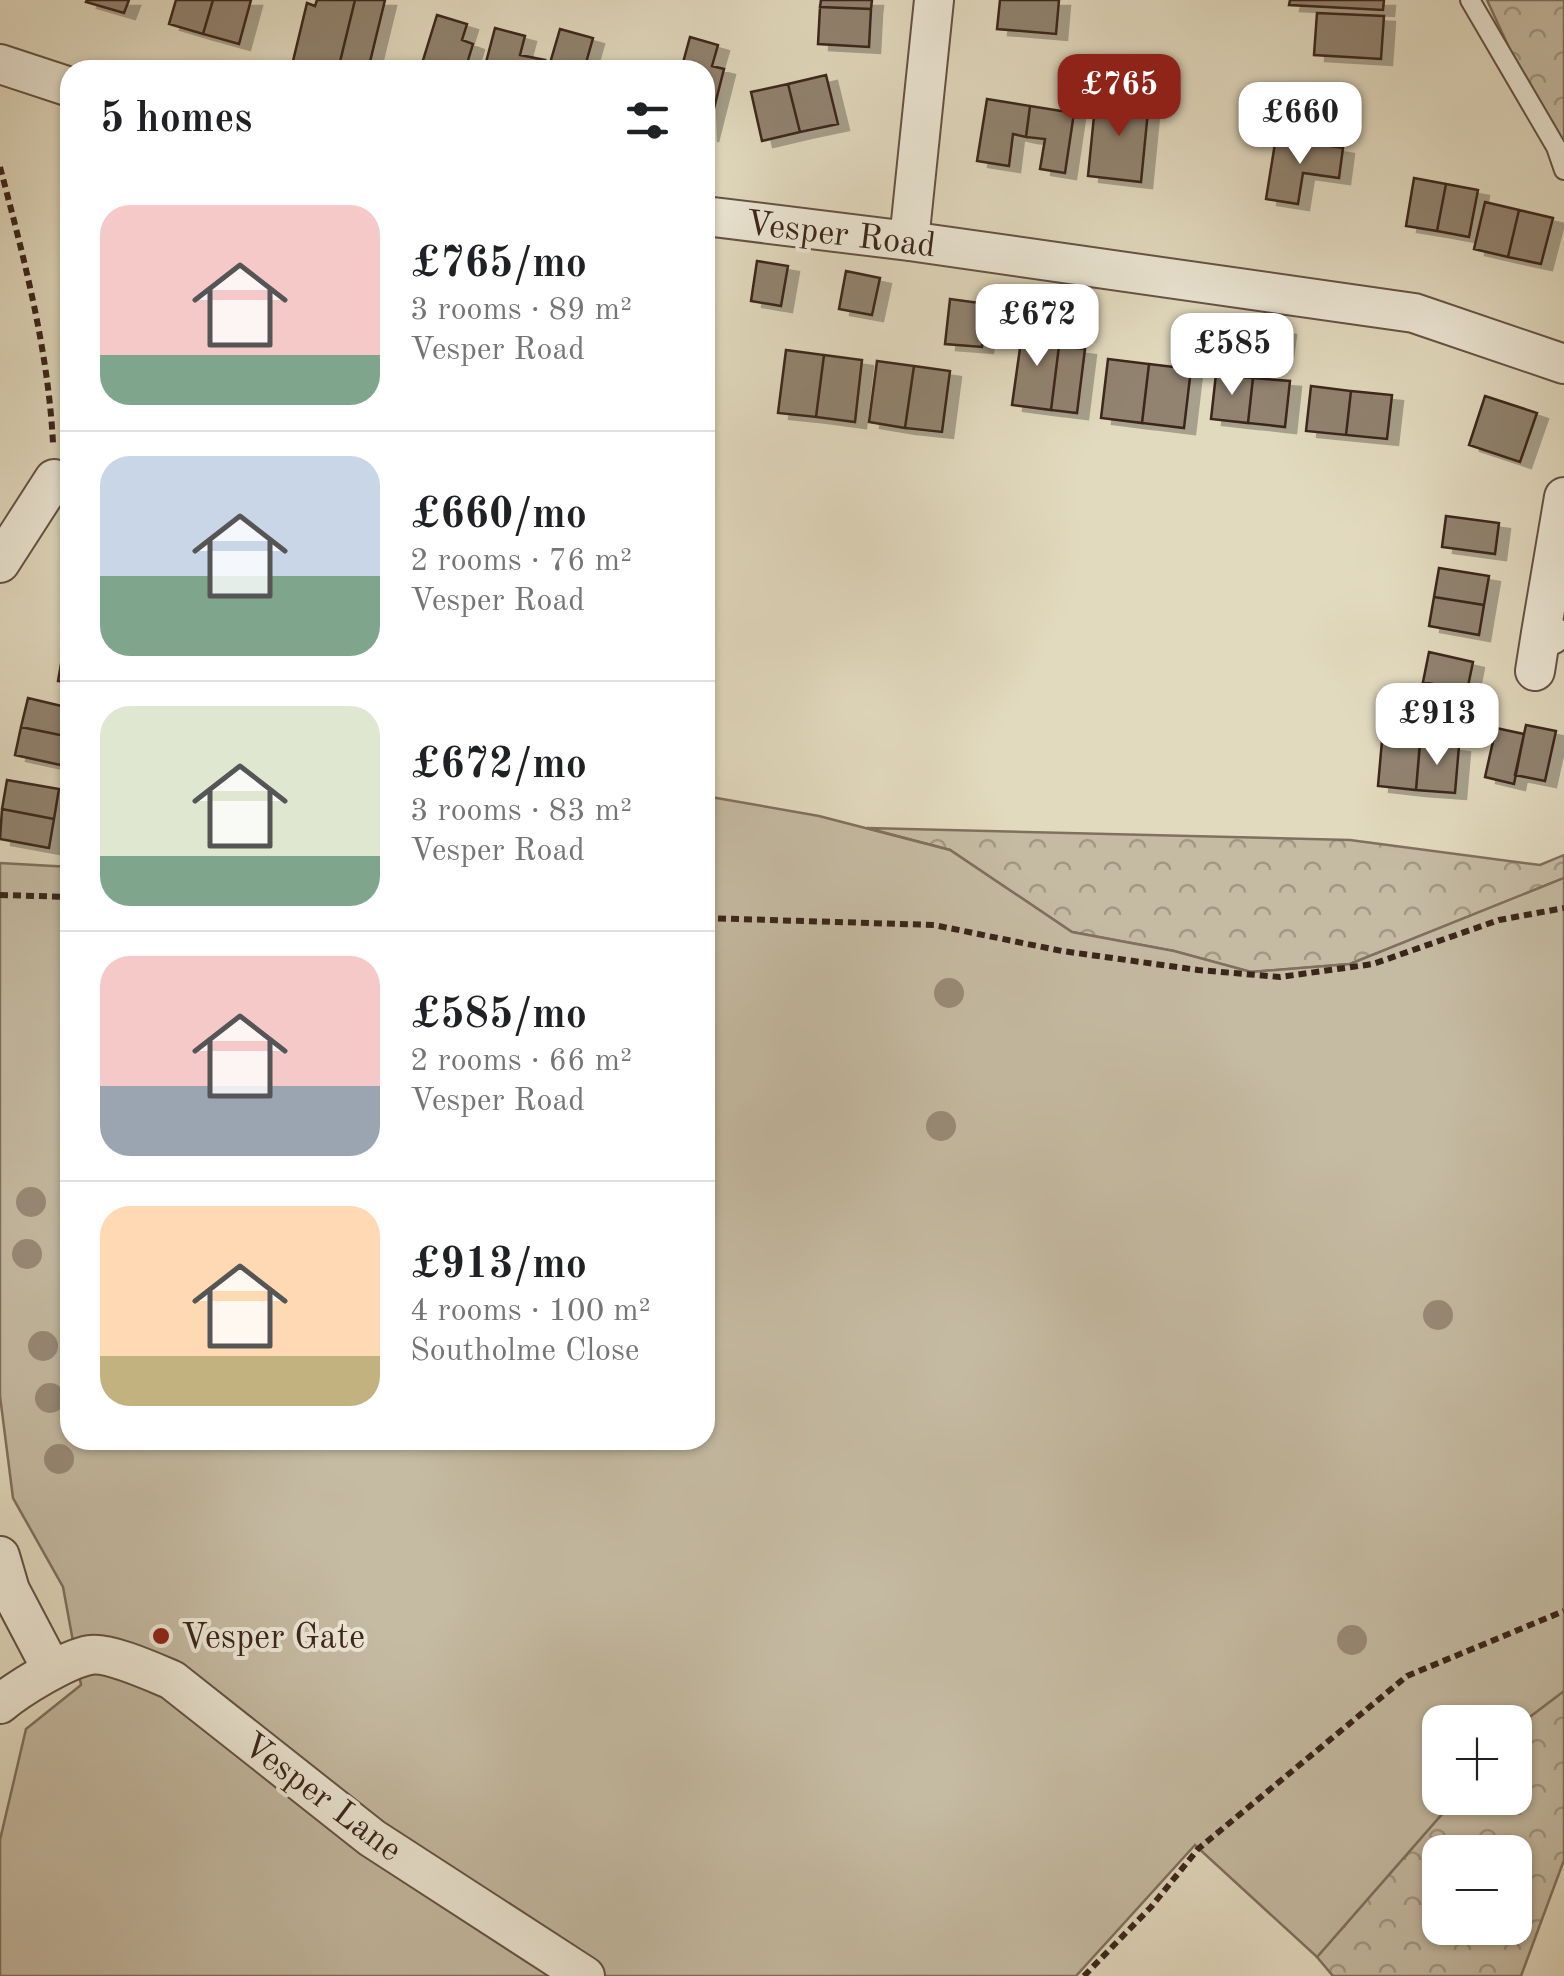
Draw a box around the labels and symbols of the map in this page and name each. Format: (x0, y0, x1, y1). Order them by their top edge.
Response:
pin: £765 (1060, 54, 1178, 139)
pin: £660 (1241, 82, 1359, 167)
street label: Vesper Road (744, 206, 938, 265)
pin: £672 (978, 284, 1096, 369)
pin: £585 (1173, 313, 1291, 398)
pin: £913 (1378, 683, 1496, 768)
place label: Vesper Gate (181, 1621, 365, 1656)
marker: Vesper Gate (150, 1625, 172, 1647)
street label: Vesper Lane (235, 1727, 408, 1869)

